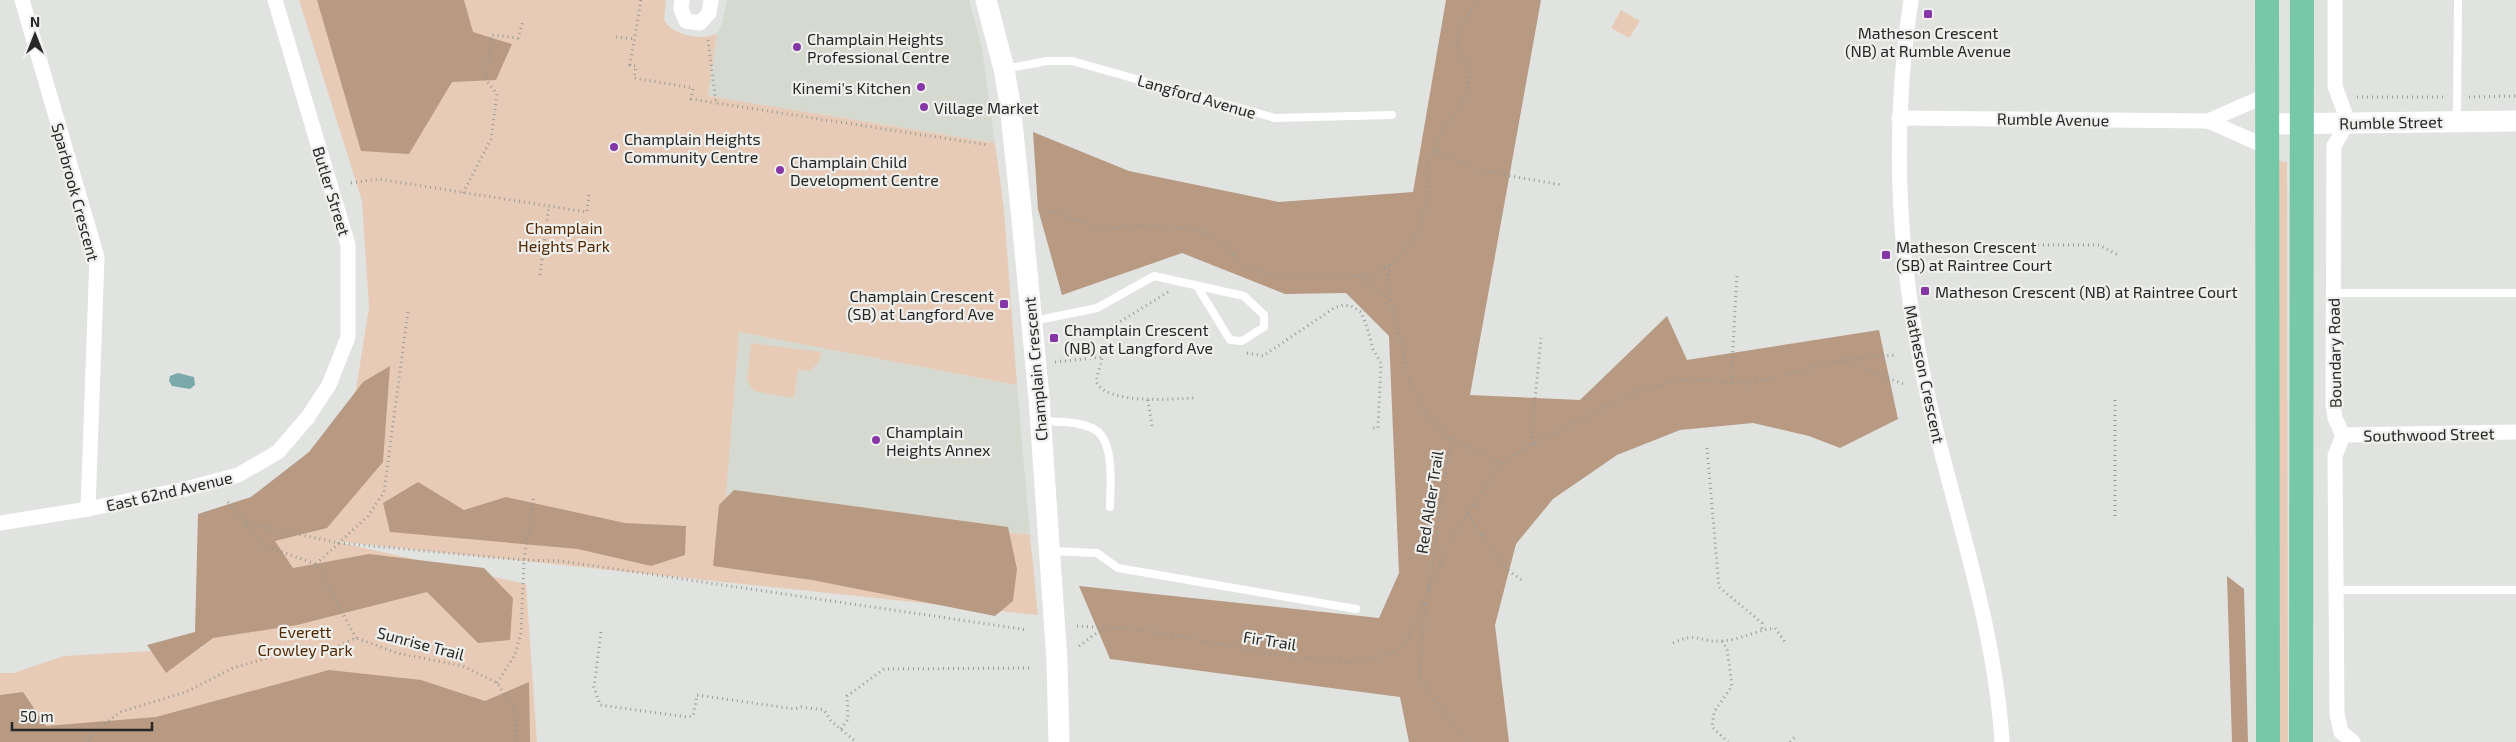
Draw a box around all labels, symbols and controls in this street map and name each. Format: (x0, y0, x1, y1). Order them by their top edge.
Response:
marker: Matheson Crescent (NB) at Rumble Avenue (1922, 8, 1934, 20)
north arrow (10, 10, 60, 60)
text: N (30, 13, 40, 30)
place label: Matheson Crescent (NB) at Rumble Avenue (1845, 23, 2011, 60)
place label: Champlain Heights Professional Centre (807, 29, 949, 66)
marker: Champlain Heights Professional Centre (791, 41, 803, 53)
street label: Langford Avenue (1136, 70, 1258, 122)
place label: Kinemi's Kitchen (792, 78, 911, 97)
marker: Kinemi's Kitchen (915, 81, 927, 93)
place label: Village Market (934, 98, 1039, 117)
marker: Village Market (918, 101, 930, 113)
street label: Rumble Avenue (1997, 109, 2109, 129)
street label: Rumble Street (2339, 112, 2443, 132)
street label: Sparbrook Crescent (48, 121, 104, 263)
place label: Champlain Heights Community Centre (624, 129, 761, 166)
marker: Champlain Heights Community Centre (608, 141, 620, 153)
street label: Butler Street (309, 144, 355, 238)
place label: Champlain Child Development Centre (790, 152, 939, 189)
marker: Champlain Child Development Centre (774, 164, 786, 176)
park label: Champlain Heights Park (518, 218, 610, 255)
place label: Matheson Crescent (SB) at Raintree Court (1896, 237, 2052, 274)
marker: Matheson Crescent (SB) at Raintree Court (1880, 249, 1892, 261)
place label: Matheson Crescent (NB) at Raintree Court (1935, 282, 2238, 301)
marker: Matheson Crescent (NB) at Raintree Court (1919, 285, 1931, 297)
place label: Champlain Crescent (SB) at Langford Ave (847, 286, 994, 323)
street label: Champlain Crescent (1019, 296, 1051, 442)
marker: Champlain Crescent (SB) at Langford Ave (998, 298, 1010, 310)
street label: Boundary Road (2324, 298, 2344, 408)
street label: Matheson Crescent (1901, 303, 1949, 445)
place label: Champlain Crescent (NB) at Langford Ave (1064, 320, 1213, 357)
marker: Champlain Crescent (NB) at Langford Ave (1048, 332, 1060, 344)
place label: Champlain Heights Annex (886, 422, 991, 459)
street label: Southwood Street (2363, 423, 2495, 445)
marker: Champlain Heights Annex (870, 434, 882, 446)
street label: Red Alder Trail (1411, 449, 1447, 555)
street label: East 62nd Avenue (104, 467, 234, 515)
park label: Everett Crowley Park (257, 622, 353, 659)
street label: Sunrise Trail (375, 622, 467, 664)
street label: Fir Trail (1242, 626, 1298, 654)
scale bar (12, 700, 152, 732)
text: 50 m (20, 707, 54, 725)

